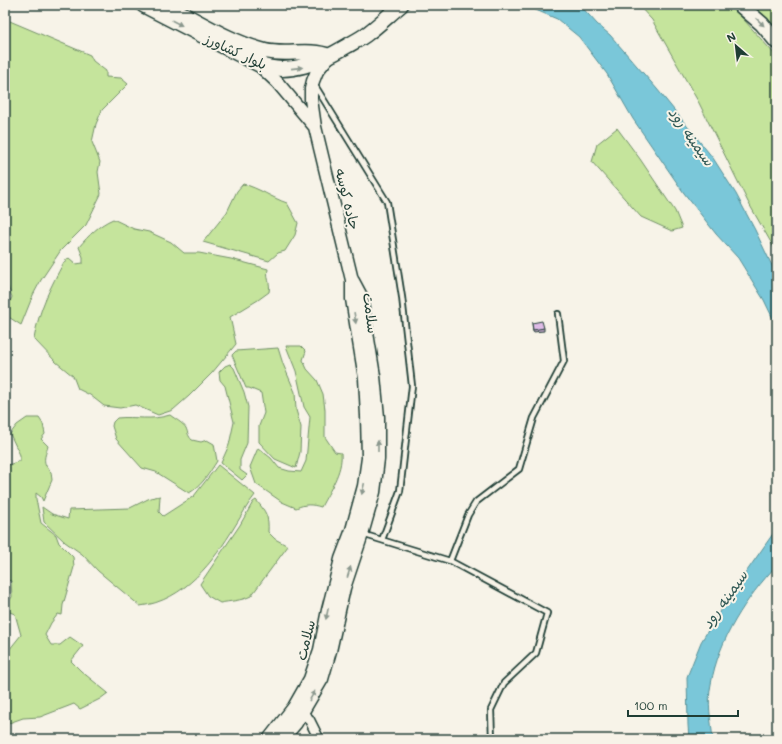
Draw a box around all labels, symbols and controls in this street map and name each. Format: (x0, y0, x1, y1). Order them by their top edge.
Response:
one-way arrow (755, 18, 765, 27)
one-way arrow (172, 19, 183, 26)
north arrow (716, 26, 756, 66)
street label: بلوار کشاورز (201, 28, 270, 74)
text: N (724, 28, 738, 45)
one-way arrow (291, 64, 303, 71)
water label: سیمینه رود (665, 103, 720, 170)
street label: جاده کوسه (331, 166, 365, 232)
street label: سلامت (359, 292, 383, 334)
one-way arrow (352, 312, 358, 325)
one-way arrow (375, 439, 381, 452)
one-way arrow (359, 483, 365, 495)
water label: سیمینه رود (697, 565, 752, 632)
one-way arrow (346, 566, 352, 578)
one-way arrow (324, 608, 330, 620)
street label: سلامت (291, 618, 319, 662)
one-way arrow (309, 690, 316, 702)
scale bar (628, 692, 738, 718)
text: 100 m (634, 697, 668, 713)

